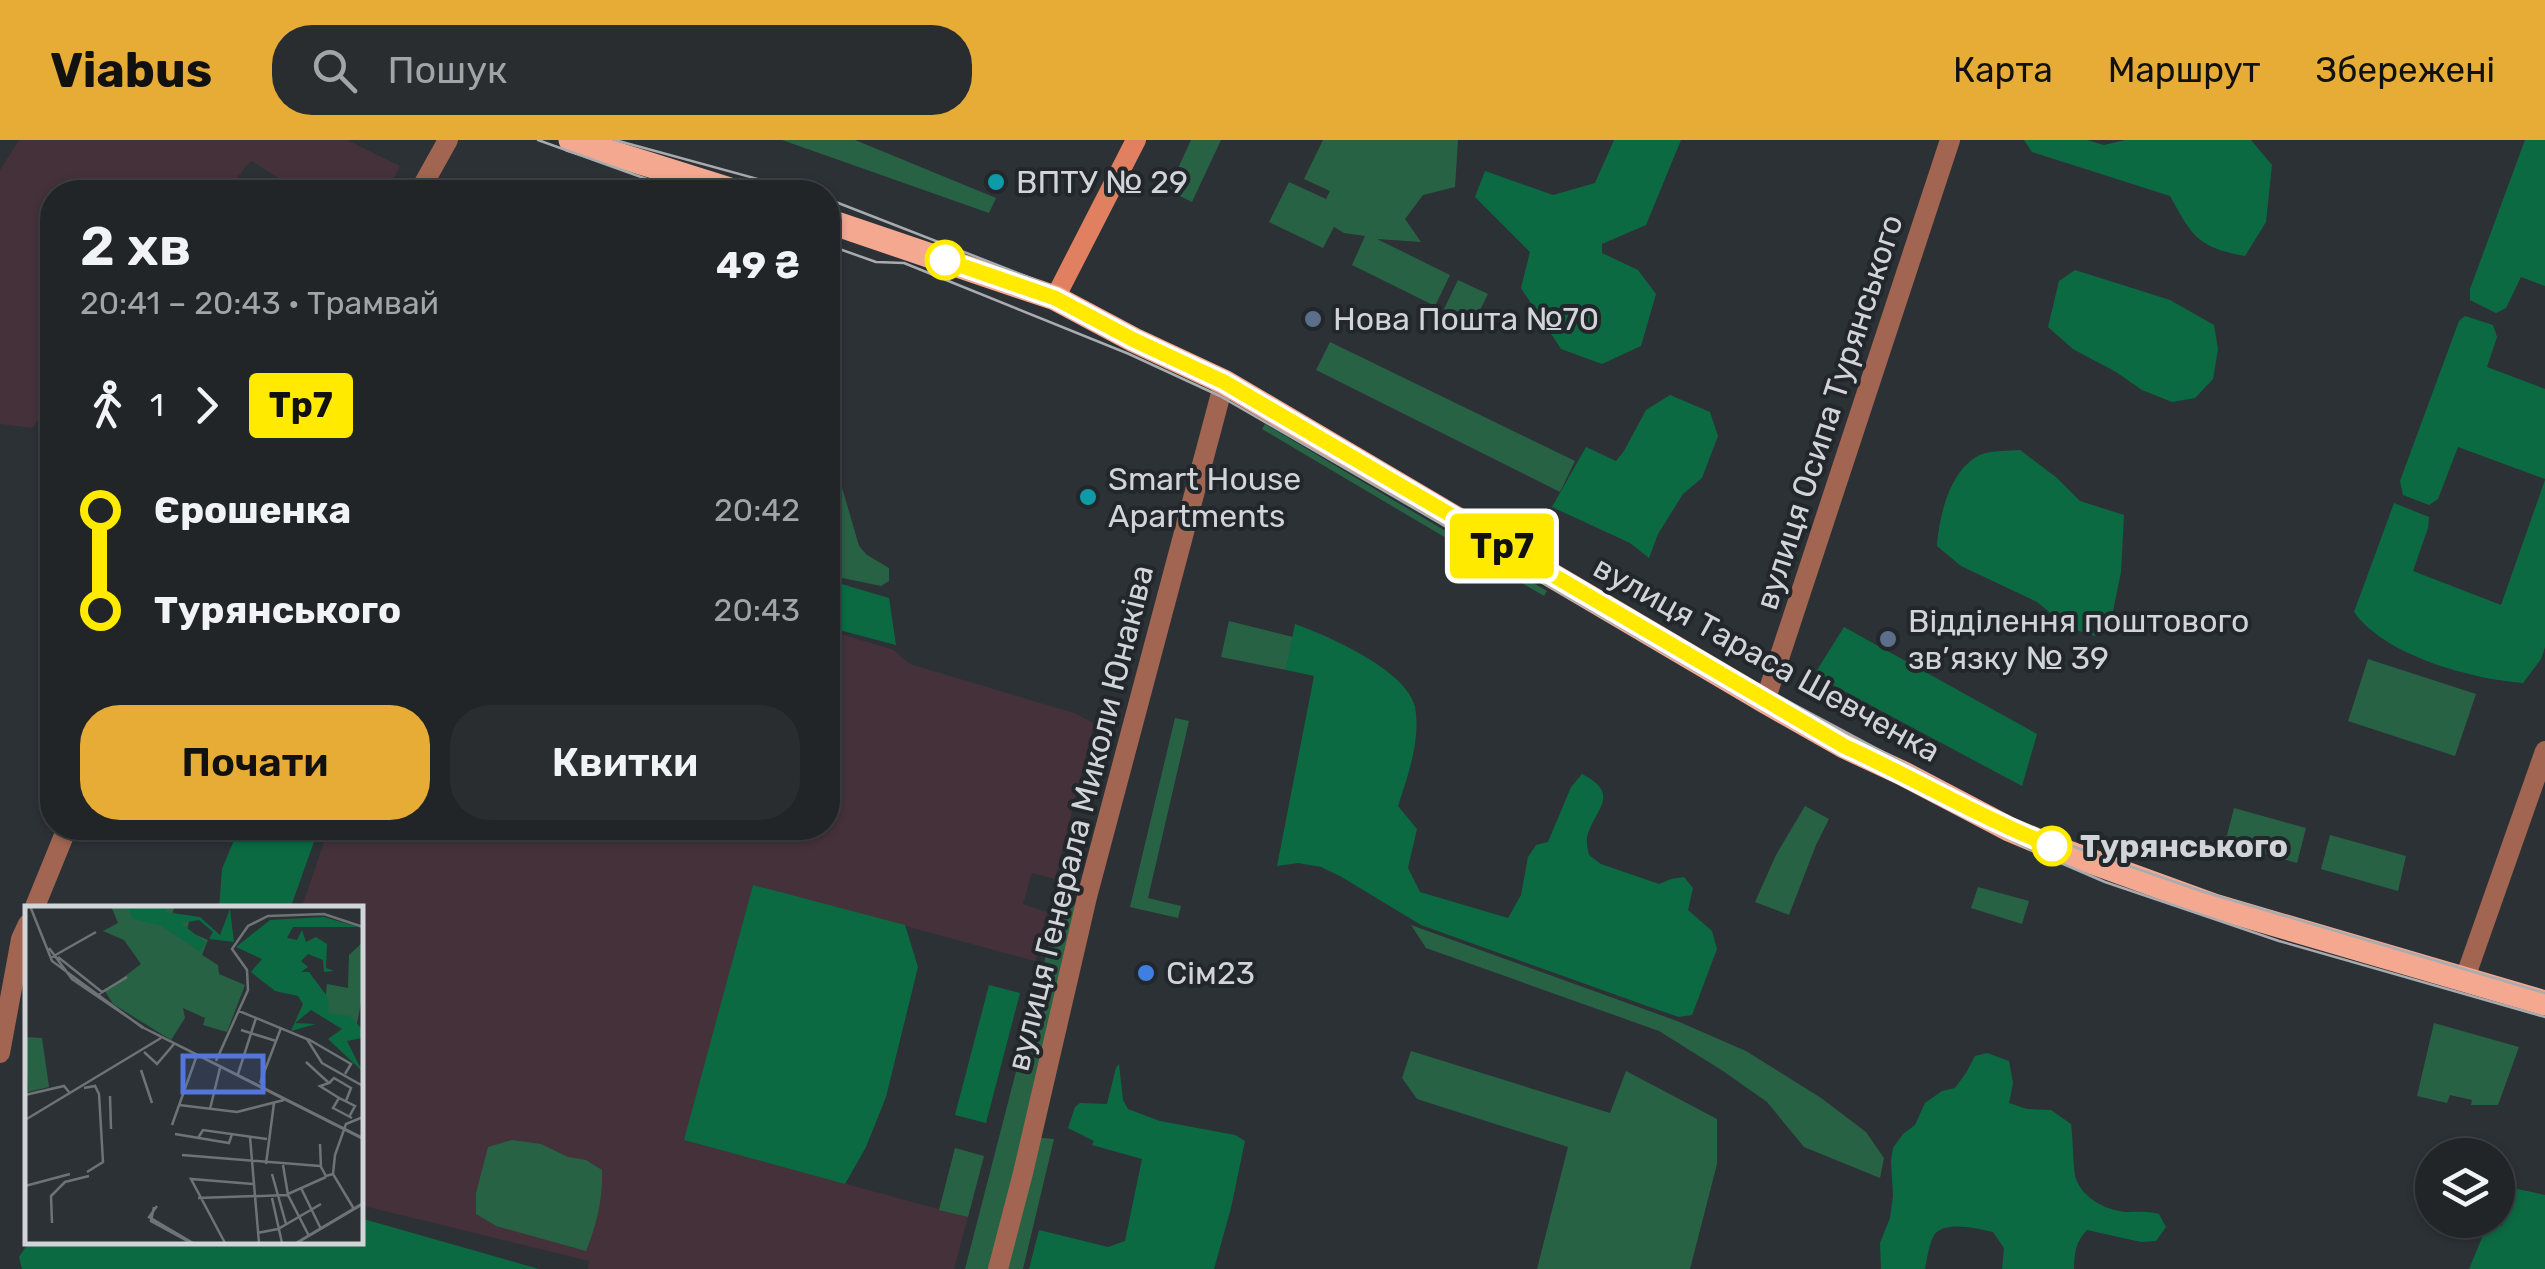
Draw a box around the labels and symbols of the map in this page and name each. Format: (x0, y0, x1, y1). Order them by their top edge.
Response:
place label: ВПТУ № 29 (1016, 163, 1188, 201)
marker: ВПТУ № 29 (985, 171, 1007, 193)
street label: вулиця Осипа Турянського (1747, 210, 1911, 614)
unlabelled marker (926, 241, 964, 279)
place label: Нова Пошта №70 (1333, 300, 1599, 338)
marker: Нова Пошта №70 (1302, 308, 1324, 330)
place label: Smart House Apartments (1108, 460, 1301, 535)
marker: Smart House Apartments (1077, 486, 1099, 508)
line badge: Тр7 (1444, 514, 1560, 578)
street label: вулиця Тараса Шевченка (1587, 548, 1947, 770)
street label: вулиця Генерала Миколи Юнаківа (999, 561, 1161, 1075)
place label: Відділення поштового зв’язку № 39 (1908, 602, 2249, 677)
marker: Відділення поштового зв’язку № 39 (1877, 628, 1899, 650)
marker: Турянського (2033, 827, 2071, 865)
place label: Турянського (2080, 827, 2288, 865)
inset map (25, 906, 362, 1244)
place label: Сім23 (1166, 954, 1255, 992)
marker: Сім23 (1135, 962, 1157, 984)

